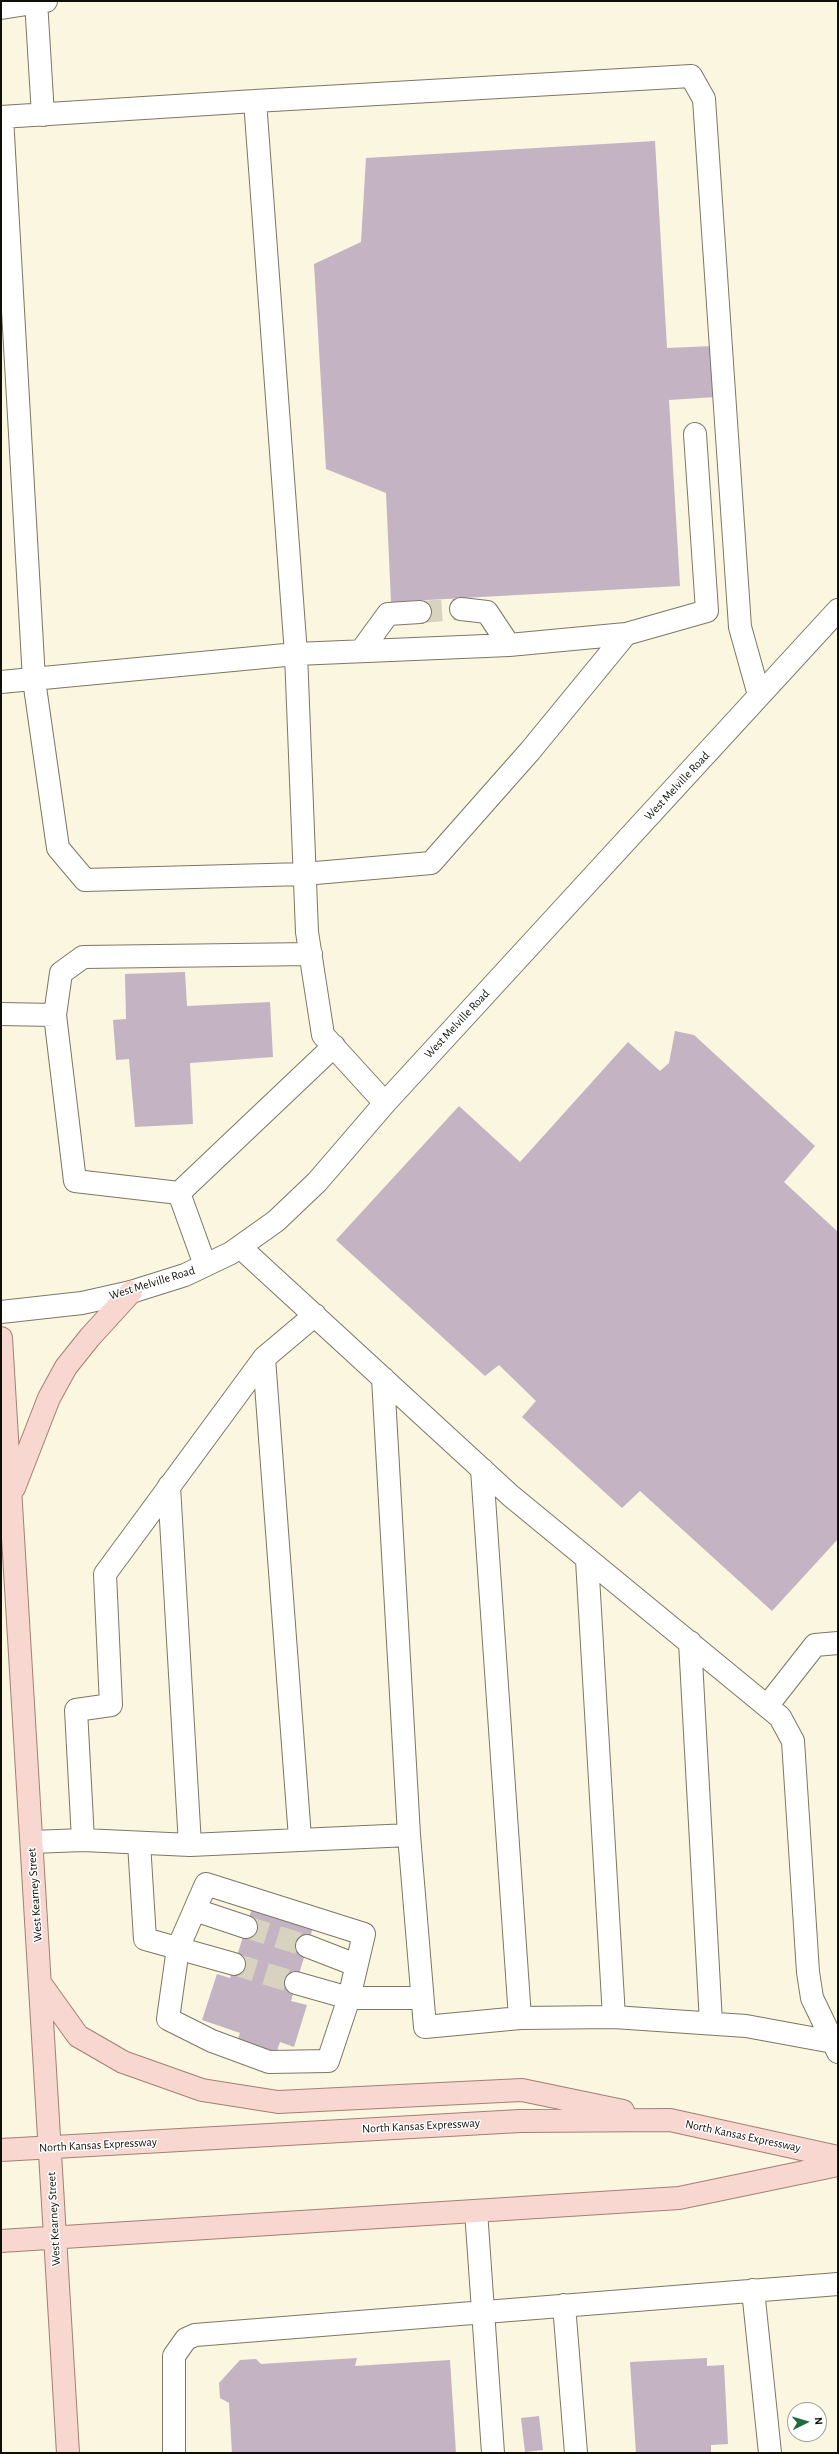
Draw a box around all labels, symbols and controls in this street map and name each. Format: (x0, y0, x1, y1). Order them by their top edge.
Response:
street label: West Melville Road (641, 749, 713, 823)
street label: West Melville Road (421, 987, 493, 1061)
street label: West Melville Road (107, 1263, 197, 1303)
street label: West Kearney Street (25, 1848, 45, 1942)
street label: North Kansas Expressway (362, 2116, 480, 2136)
street label: North Kansas Expressway (684, 2117, 802, 2155)
street label: North Kansas Expressway (39, 2135, 157, 2155)
street label: West Kearney Street (44, 2172, 64, 2266)
north arrow (787, 2402, 827, 2442)
text: N (813, 2417, 824, 2425)

